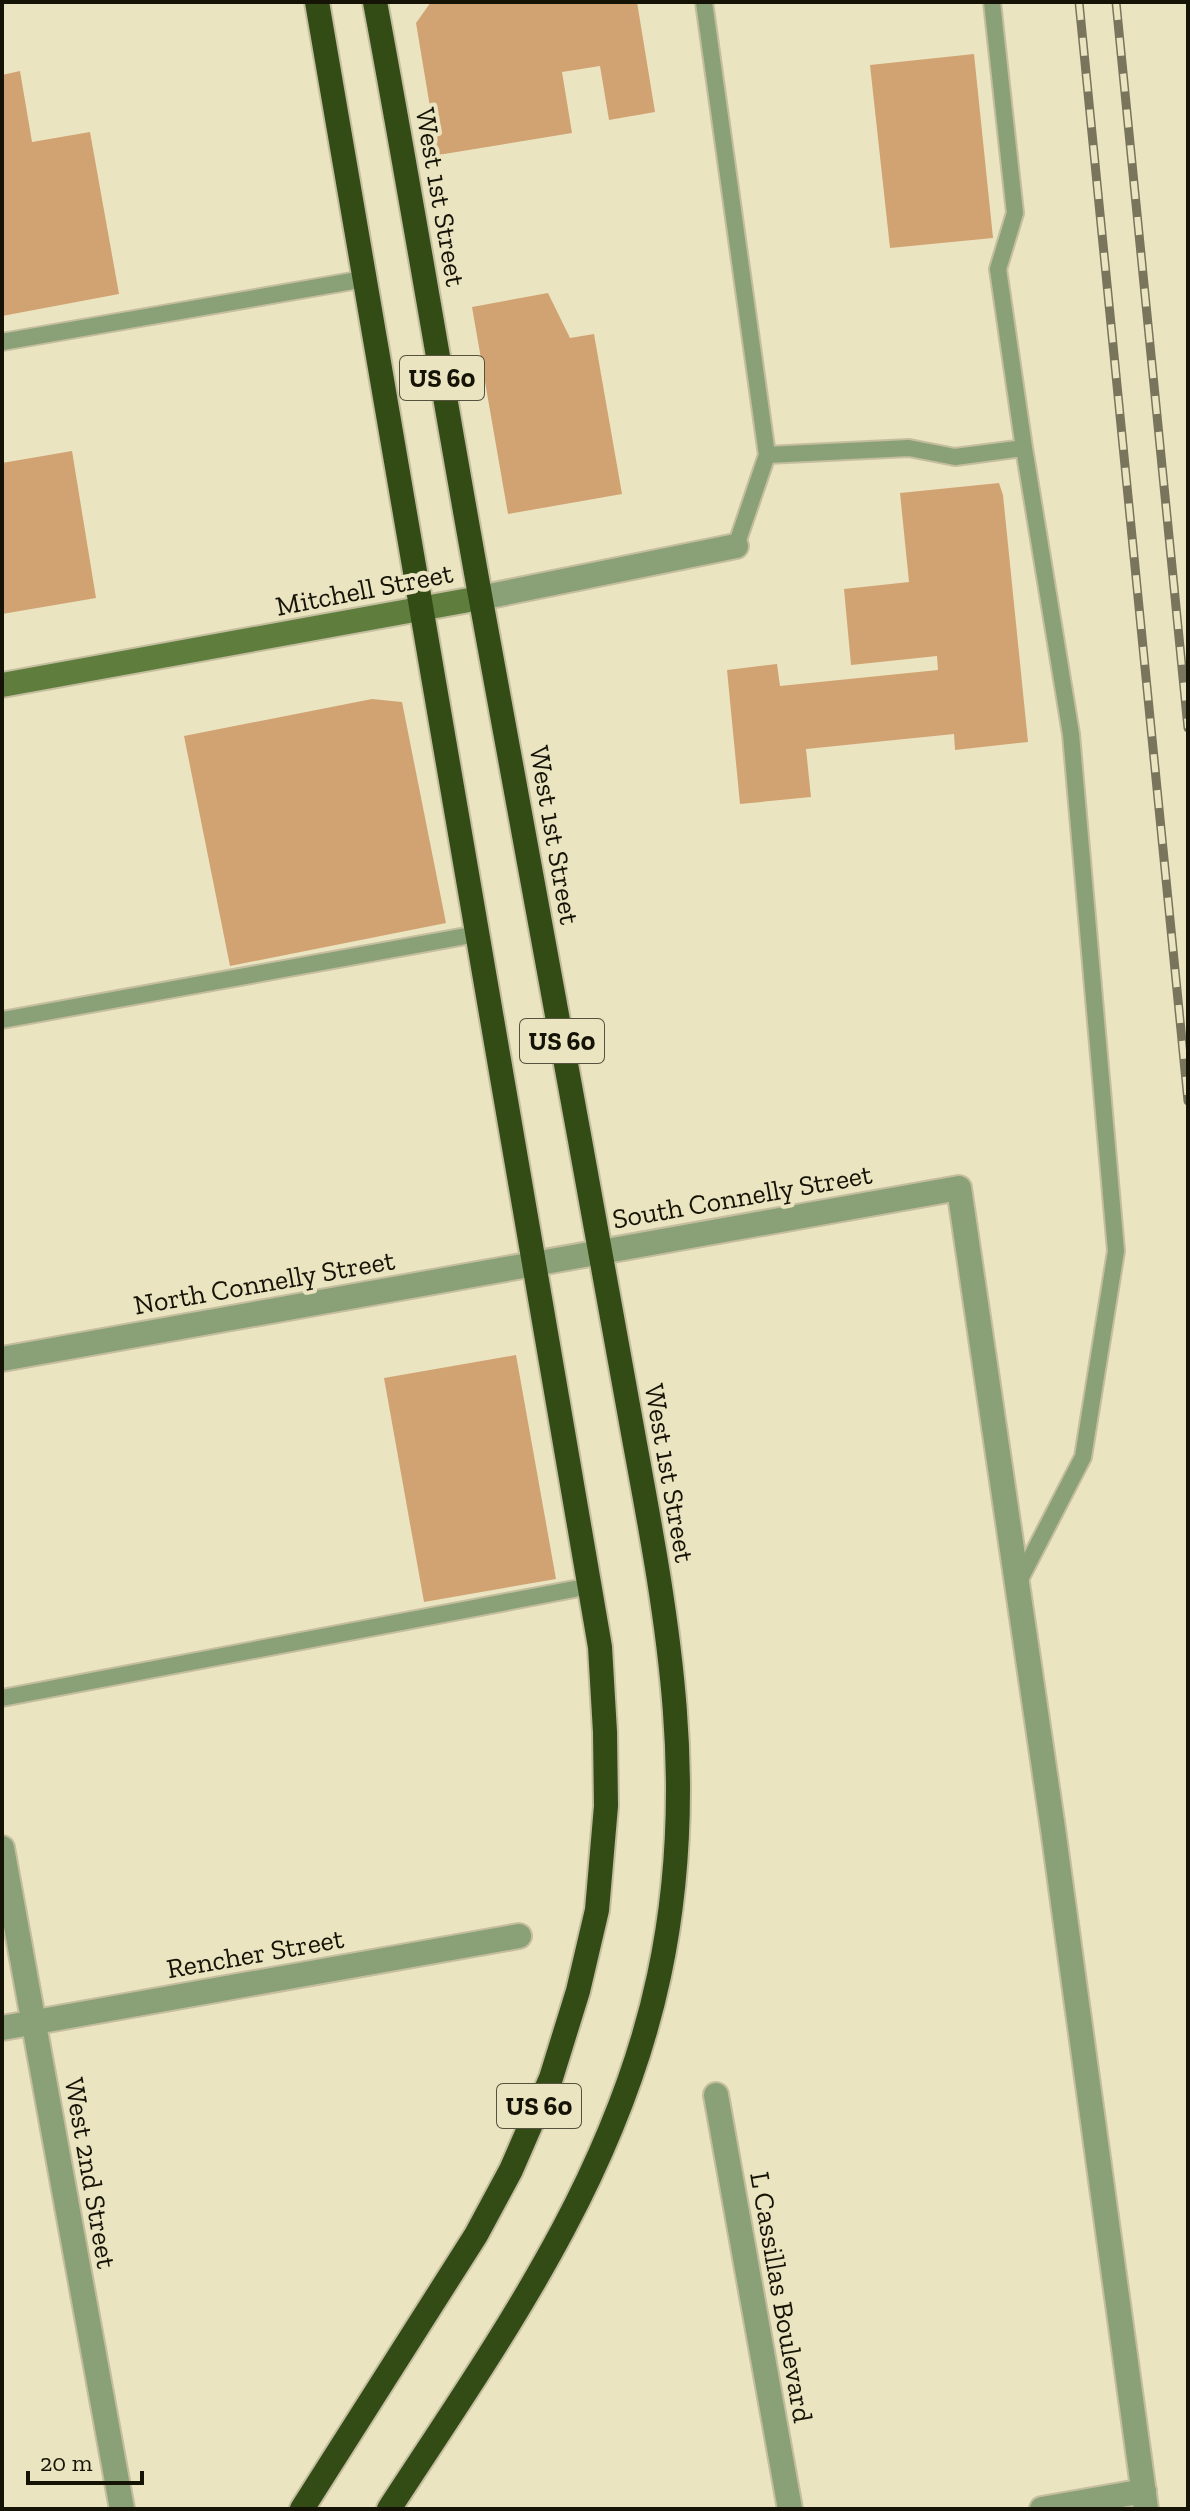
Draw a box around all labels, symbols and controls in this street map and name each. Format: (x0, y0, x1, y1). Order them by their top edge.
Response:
street label: West 1st Street (409, 105, 473, 289)
road number: US 60 (400, 356, 484, 400)
street label: Mitchell Street (273, 556, 456, 623)
street label: West 1st Street (523, 743, 587, 927)
road number: US 60 (520, 1019, 604, 1063)
street label: South Connelly Street (610, 1157, 875, 1236)
street label: North Connelly Street (131, 1243, 398, 1322)
street label: West 1st Street (638, 1381, 702, 1565)
street label: Rencher Street (164, 1922, 347, 1985)
street label: West 2nd Street (57, 2075, 124, 2272)
road number: US 60 (497, 2084, 581, 2128)
street label: L Cassillas Boulevard (743, 2169, 820, 2425)
scale bar (28, 2435, 142, 2485)
text: 20 m (40, 2448, 93, 2477)

